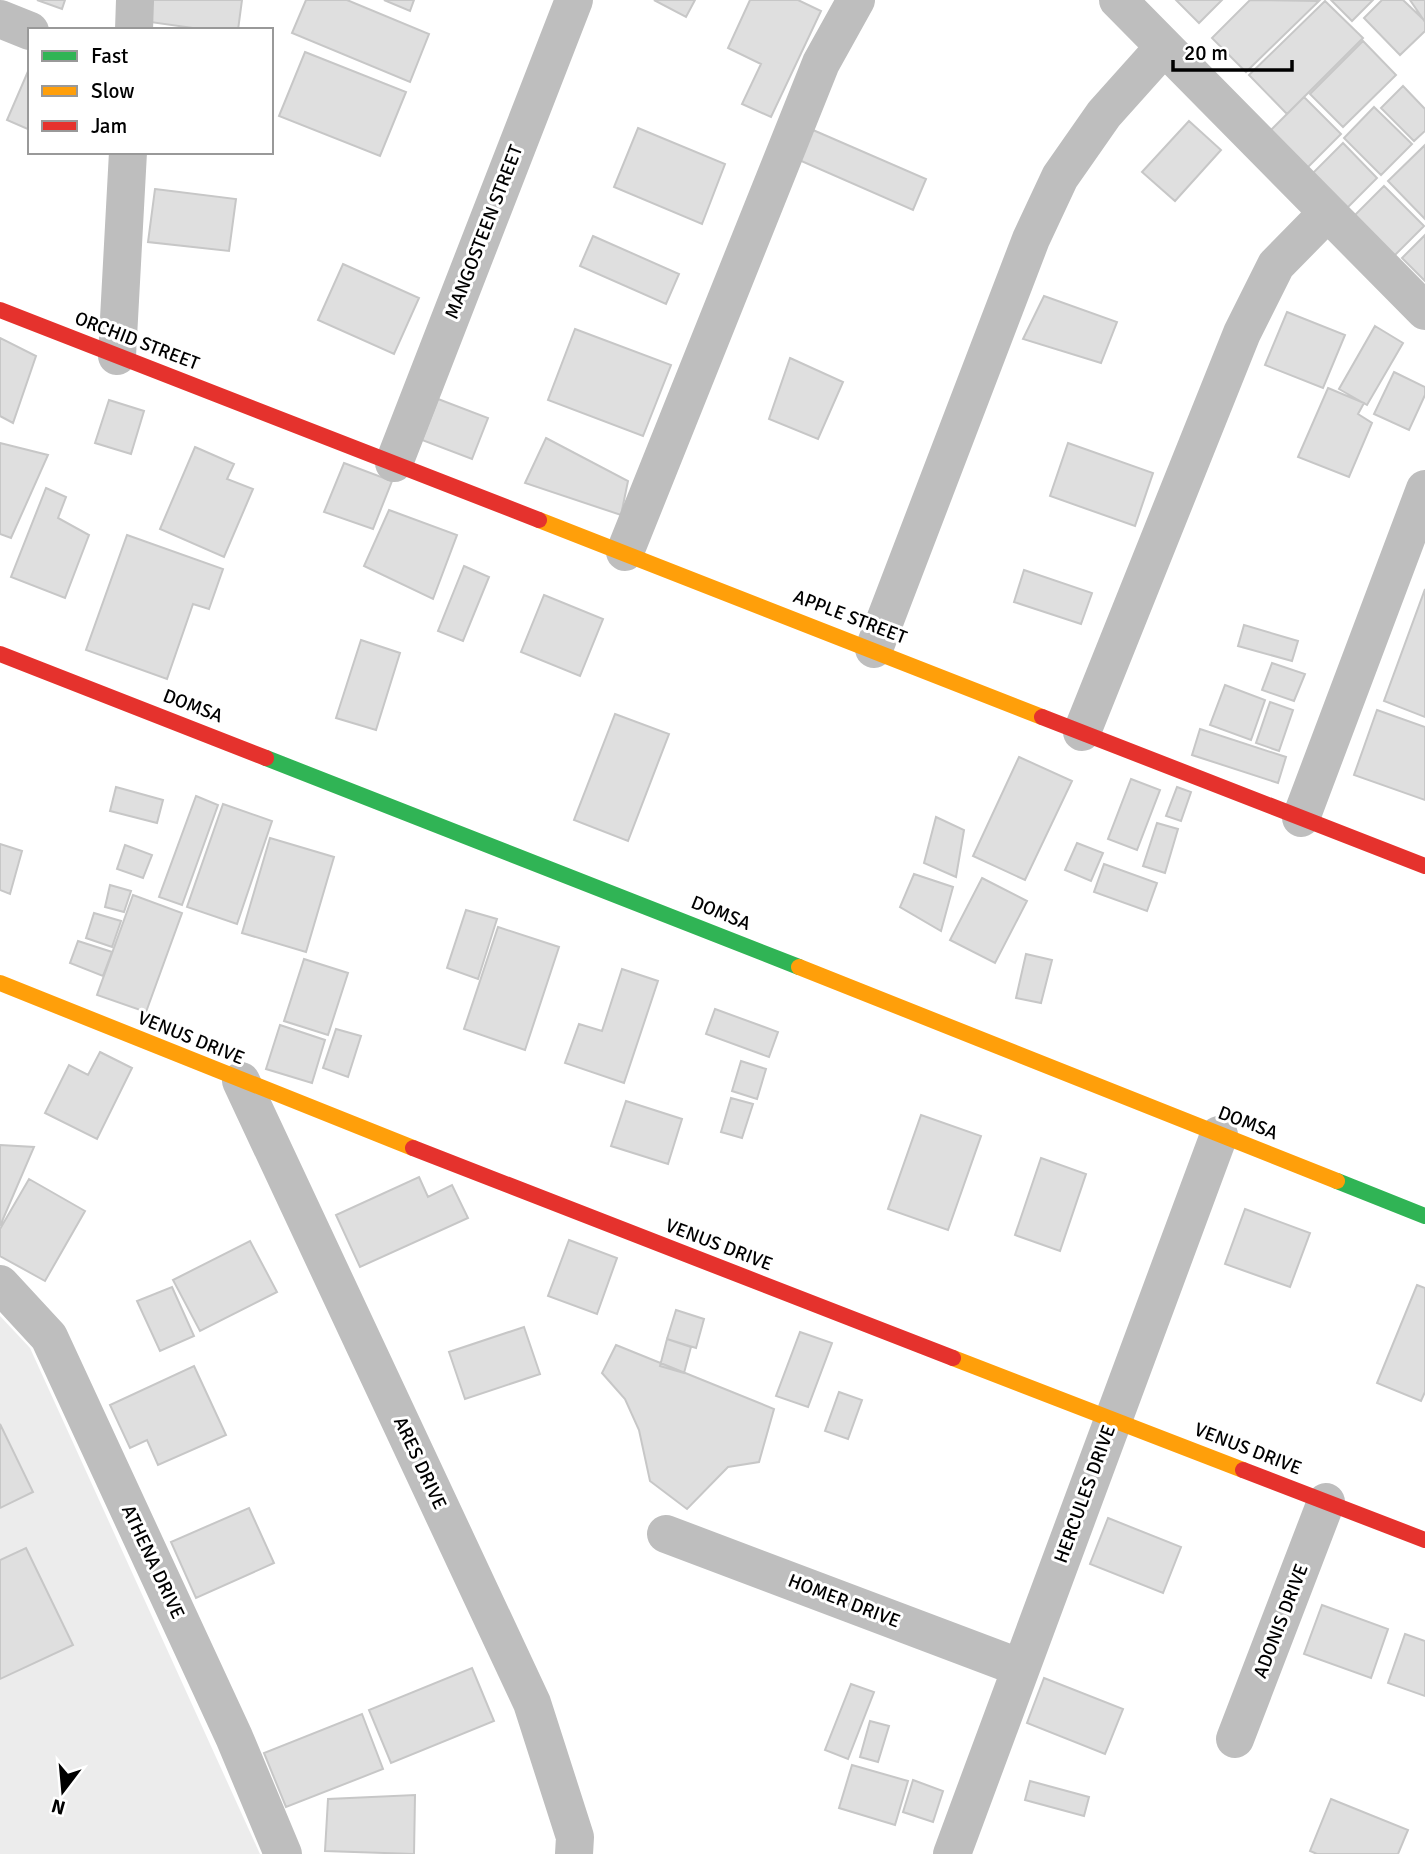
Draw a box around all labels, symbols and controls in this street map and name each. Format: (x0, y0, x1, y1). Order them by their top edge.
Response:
legend (28, 28, 273, 154)
scale bar (1173, 28, 1292, 72)
text: 20 m (1184, 40, 1228, 66)
text: Fast (91, 43, 128, 69)
text: Slow (91, 78, 135, 104)
text: Jam (91, 113, 127, 139)
street label: MANGOSTEEN STREET (440, 141, 528, 322)
street label: ORCHID STREET (71, 306, 203, 376)
street label: APPLE STREET (790, 584, 911, 650)
street label: DOMSA (160, 684, 227, 729)
street label: DOMSA (688, 890, 755, 936)
street label: VENUS DRIVE (134, 1006, 248, 1070)
street label: DOMSA (1215, 1101, 1282, 1146)
street label: VENUS DRIVE (662, 1214, 776, 1276)
street label: ARES DRIVE (388, 1413, 452, 1513)
street label: VENUS DRIVE (1191, 1418, 1305, 1480)
street label: HERCULES DRIVE (1049, 1422, 1121, 1566)
street label: ATHENA DRIVE (116, 1501, 190, 1623)
street label: ADONIS DRIVE (1248, 1560, 1314, 1682)
street label: HOMER DRIVE (785, 1569, 903, 1633)
north arrow (28, 1756, 98, 1826)
text: N (49, 1793, 68, 1820)

